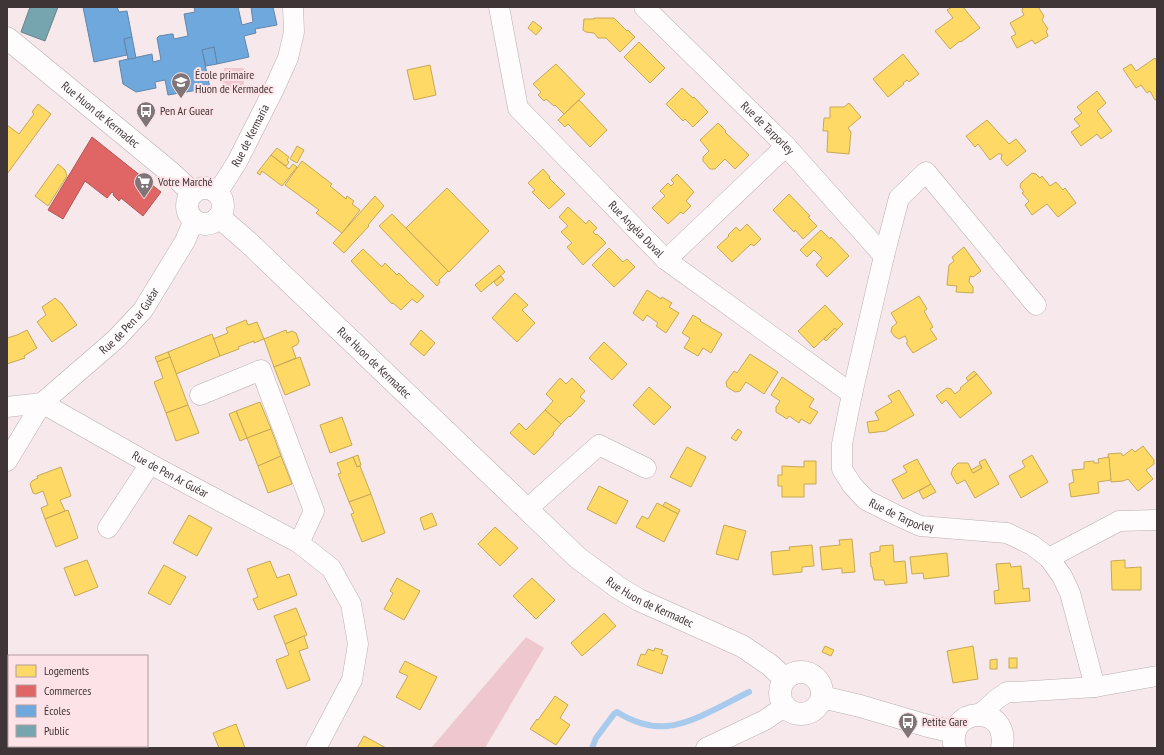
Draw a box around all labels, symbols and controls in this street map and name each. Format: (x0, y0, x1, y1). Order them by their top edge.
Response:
place label: École primaire Huon de Kermadec (195, 67, 274, 96)
school or university icon: École primaire Huon de Kermadec (170, 71, 192, 99)
street label: Rue Huon de Kermadec (59, 78, 143, 151)
street label: Rue de Tarporley (738, 98, 798, 158)
bus stop icon: Pen Ar Guear (135, 100, 157, 128)
street label: Rue de Kermaria (228, 101, 272, 170)
place label: Pen Ar Guear (160, 103, 214, 118)
supermarket icon: Votre Marché (133, 171, 155, 199)
place label: Votre Marché (157, 174, 213, 189)
street label: Rue Angéla Duval (605, 197, 667, 261)
street label: Rue de Pen ar Guéar (96, 284, 162, 357)
street label: Rue Huon de Kermadec (334, 324, 415, 402)
street label: Rue de Pen Ar Guéar (130, 447, 212, 501)
street label: Rue de Tarporley (867, 495, 935, 534)
street label: Rue Huon de Kermadec (603, 573, 697, 631)
legend (8, 655, 148, 747)
text: Logements (44, 663, 89, 678)
text: Commerces (44, 683, 91, 698)
text: Écoles (44, 703, 70, 718)
bus stop icon: Petite Gare (897, 711, 919, 739)
place label: Petite Gare (922, 714, 968, 729)
text: Public (44, 723, 70, 738)

